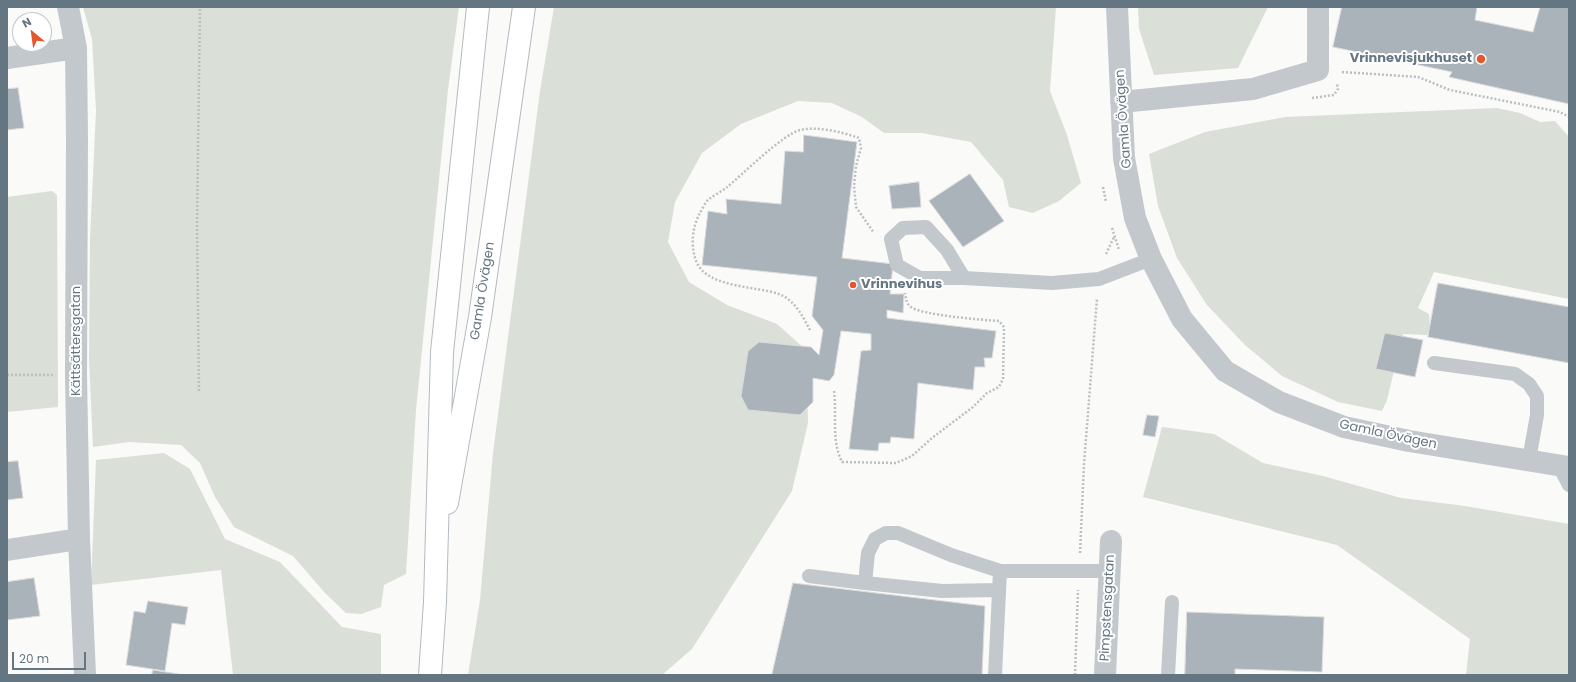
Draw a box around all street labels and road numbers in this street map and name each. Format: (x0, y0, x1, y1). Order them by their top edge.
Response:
street label: Gamla Övägen (1113, 69, 1135, 169)
street label: Gamla Övägen (468, 241, 498, 341)
street label: Kättsättersgatan (69, 286, 85, 396)
street label: Gamla Övägen (1338, 417, 1438, 453)
street label: Pimpstensgatan (1097, 554, 1119, 662)

